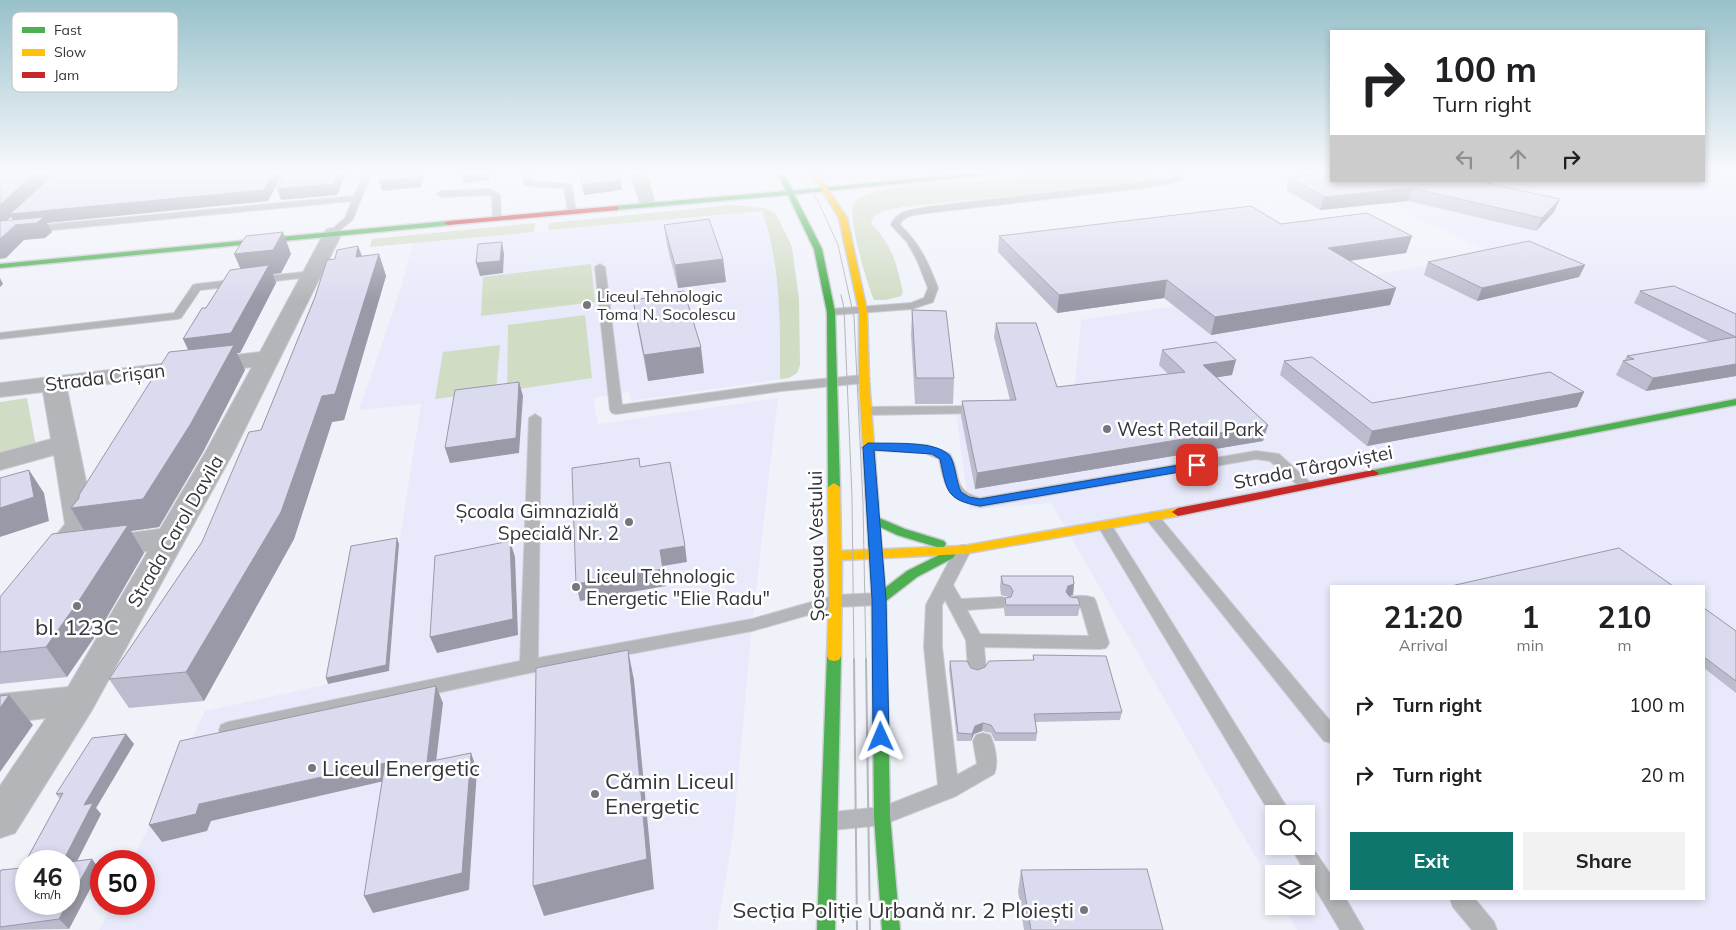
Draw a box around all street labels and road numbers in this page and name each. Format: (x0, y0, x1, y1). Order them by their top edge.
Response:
street label: Strada Crișan (44, 358, 167, 397)
street label: Strada Târgoviștei (1231, 440, 1395, 495)
street label: Strada Carol Davila (122, 451, 228, 611)
street label: Șoseaua Vestului (803, 470, 830, 622)

